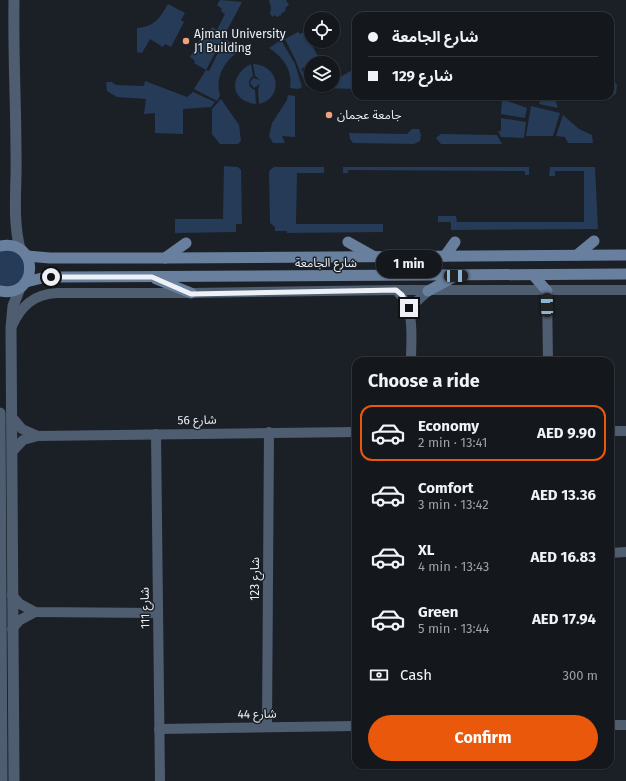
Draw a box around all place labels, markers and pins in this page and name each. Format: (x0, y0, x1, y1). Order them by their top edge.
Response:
place label: Ajman University J1 Building (194, 27, 286, 55)
marker: Ajman University J1 Building (181, 36, 191, 46)
place label: جامعة عجمان (337, 108, 401, 122)
marker: جامعة عجمان (324, 110, 334, 120)

